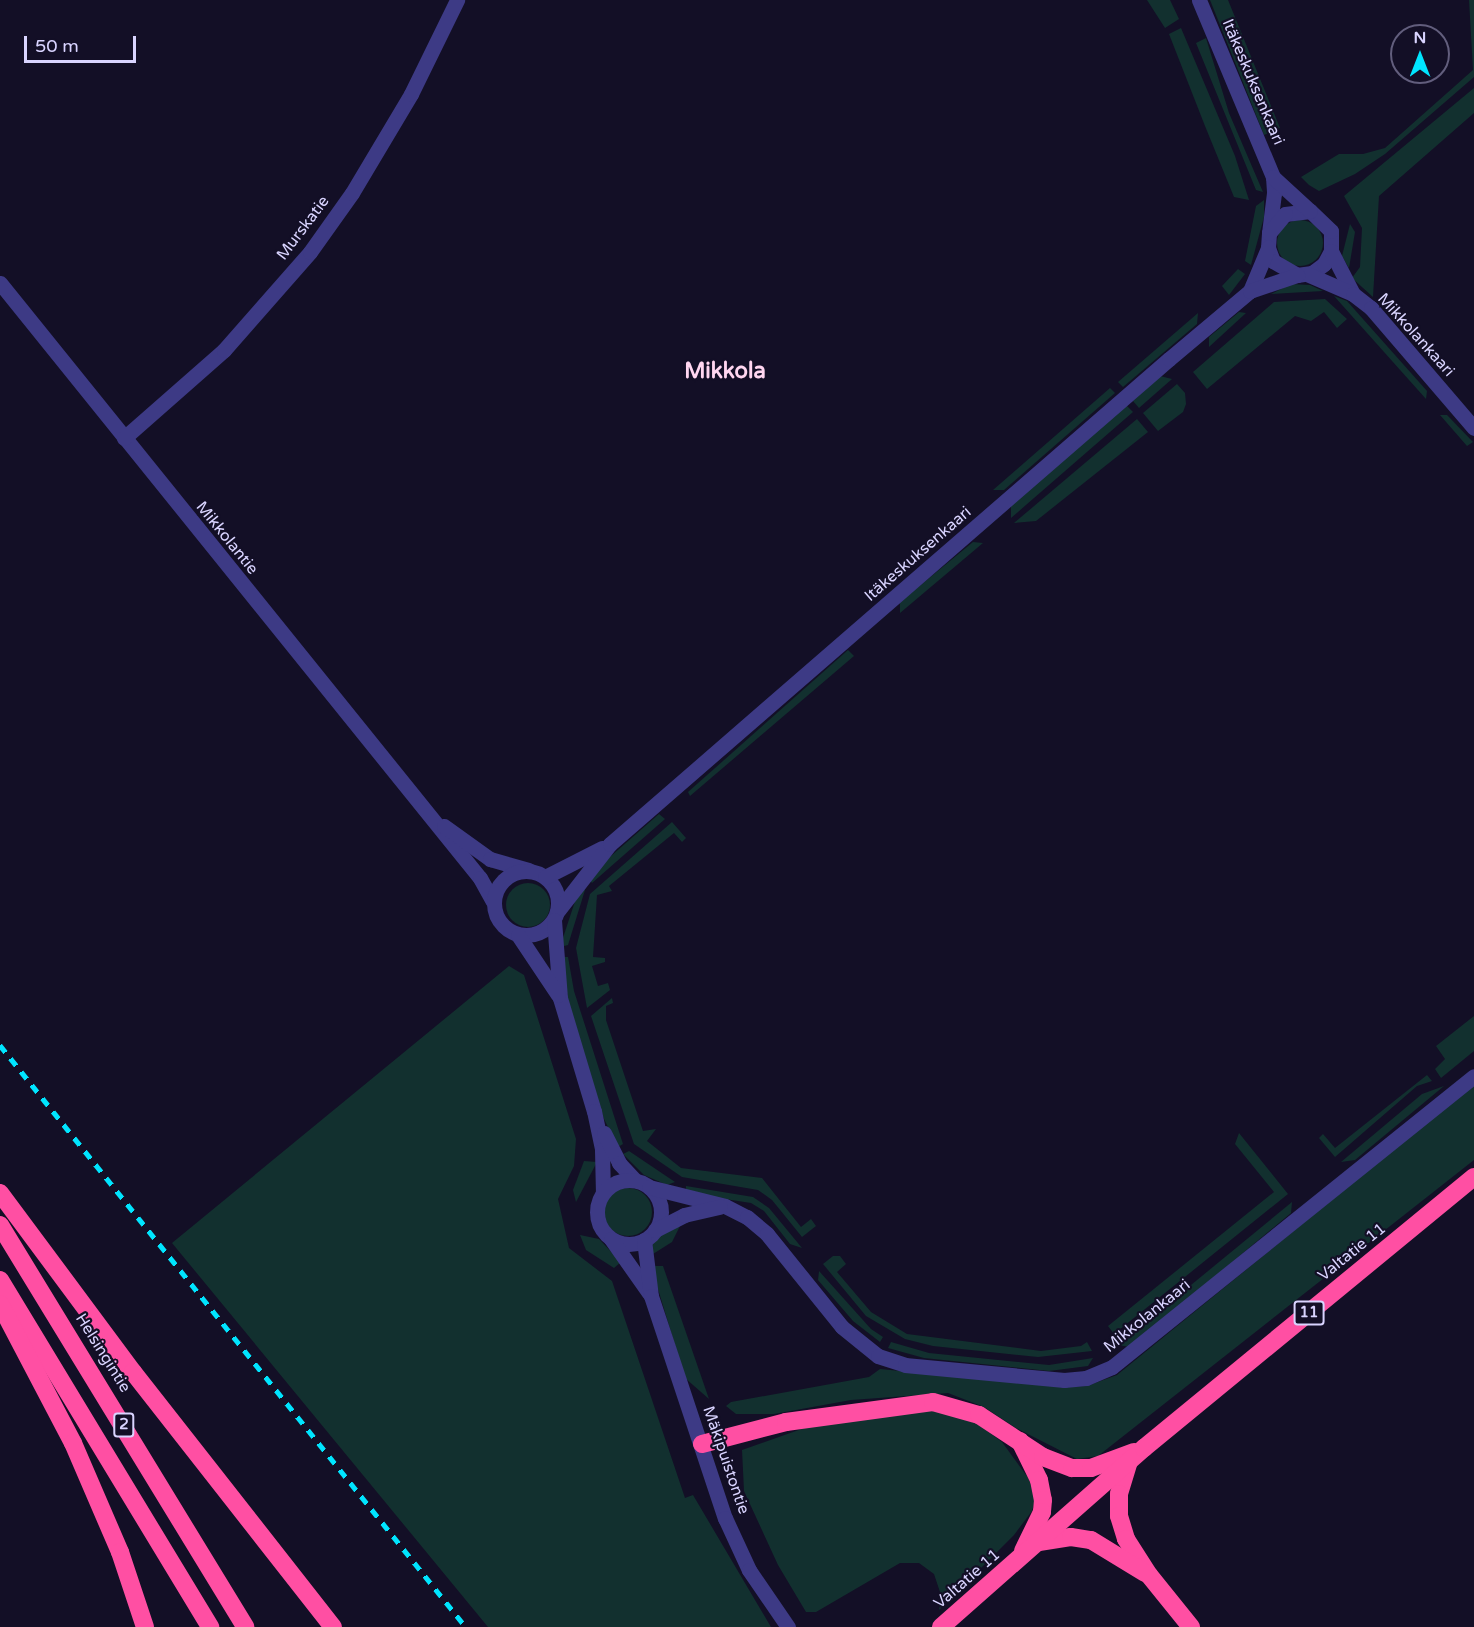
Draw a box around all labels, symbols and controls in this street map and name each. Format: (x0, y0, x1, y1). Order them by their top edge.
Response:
street label: Itäkeskuksenkaari (1218, 16, 1288, 148)
scale bar (27, 24, 140, 62)
north arrow (1390, 24, 1450, 84)
text: N (1414, 28, 1426, 48)
text: 50 m (35, 35, 79, 57)
street label: Murskatie (273, 192, 333, 264)
street label: Mikkolankaari (1374, 289, 1458, 381)
district label: Mikkola (684, 359, 766, 385)
street label: Mikkolantie (192, 498, 262, 578)
street label: Itäkeskuksenkaari (861, 502, 975, 606)
street label: Valtatie 11 (1314, 1219, 1390, 1285)
street label: Mikkolankaari (1100, 1275, 1194, 1357)
road number: 11 (1292, 1301, 1326, 1325)
street label: Helsingintie (71, 1310, 135, 1396)
street label: Mäkipuistontie (699, 1403, 753, 1517)
road number: 2 (112, 1413, 136, 1437)
street label: Valtatie 11 (930, 1545, 1004, 1613)

